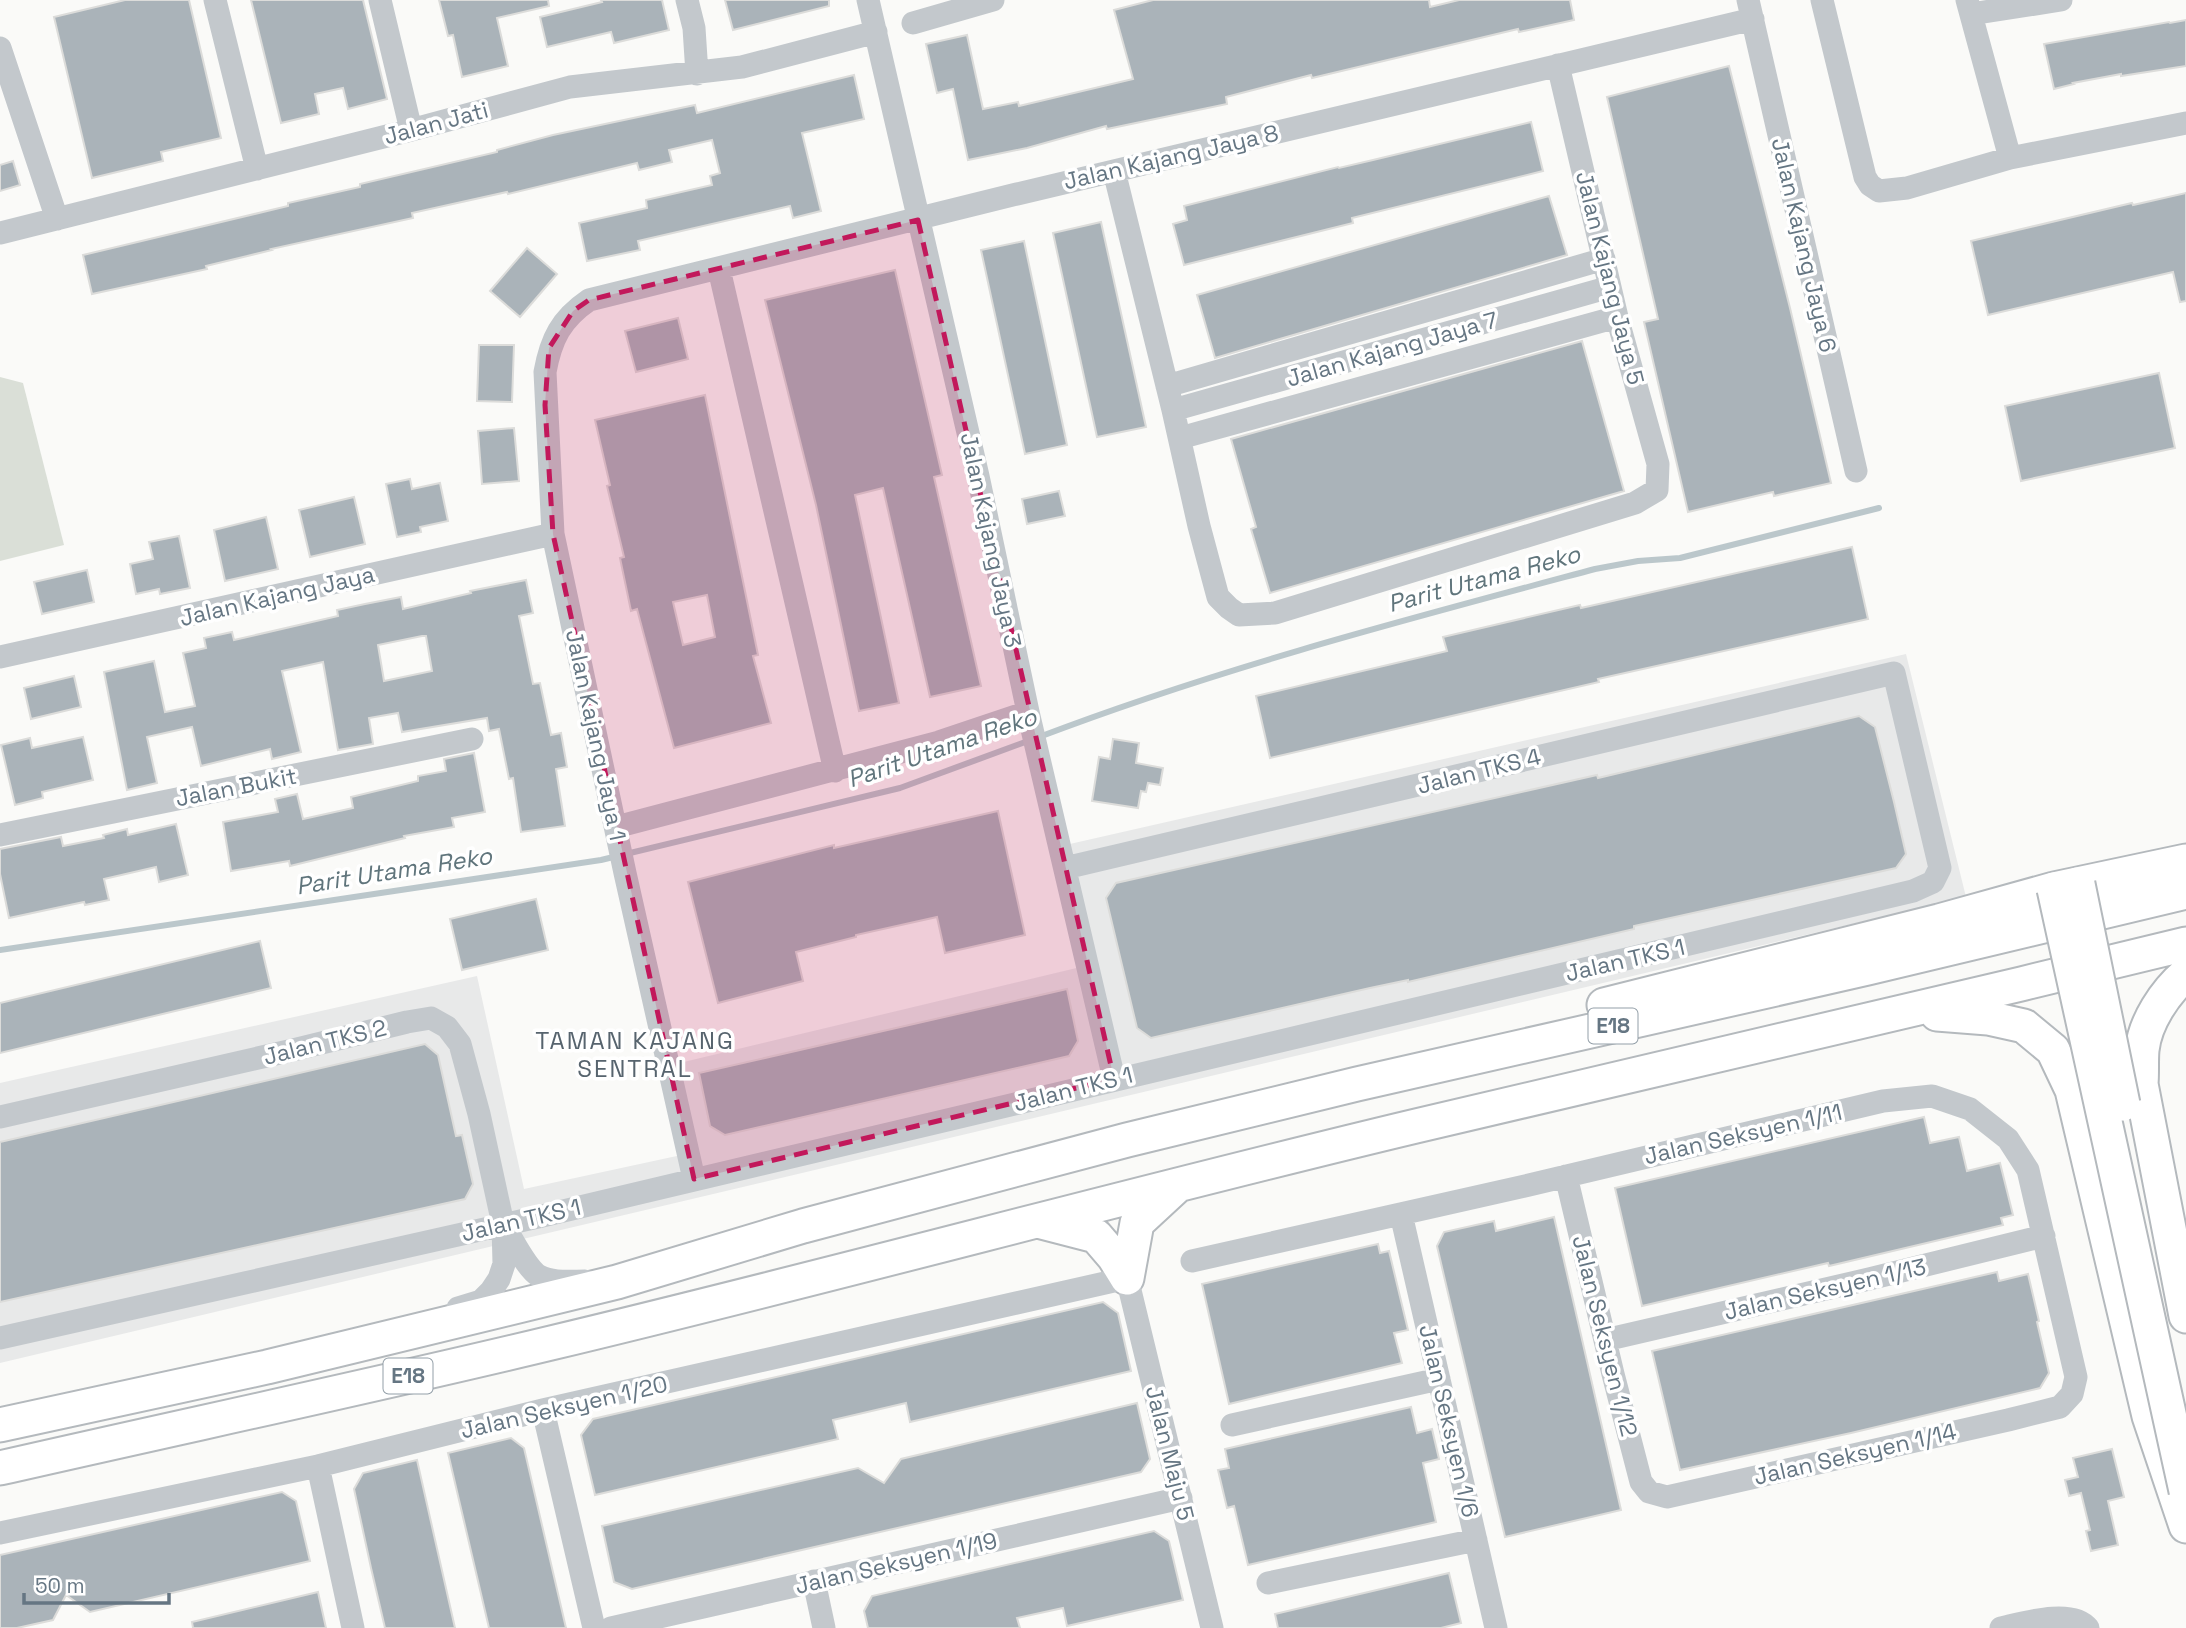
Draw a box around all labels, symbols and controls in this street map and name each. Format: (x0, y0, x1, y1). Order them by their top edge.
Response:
street label: Jalan Jati (380, 95, 492, 151)
street label: Jalan Kajang Jaya 8 (1061, 118, 1281, 196)
street label: Jalan Kajang Jaya 6 (1765, 135, 1843, 355)
street label: Jalan Kajang Jaya 5 (1569, 168, 1651, 388)
street label: Jalan Kajang Jaya 7 (1283, 304, 1501, 394)
street label: Jalan Kajang Jaya 3 (954, 430, 1028, 650)
water label: Parit Utama Reko (1384, 538, 1585, 619)
street label: Jalan Kajang Jaya (176, 559, 378, 633)
street label: Jalan Kajang Jaya 1 (559, 627, 633, 843)
water label: Parit Utama Reko (843, 700, 1042, 794)
street label: Jalan TKS 4 (1414, 741, 1544, 801)
street label: Jalan Bukit (173, 761, 299, 813)
water label: Parit Utama Reko (294, 840, 495, 901)
street label: Jalan TKS 1 (1562, 932, 1688, 988)
road number: E18 (1588, 1009, 1638, 1044)
street label: Jalan TKS 2 (260, 1012, 390, 1072)
district label: TAMAN KAJANG SENTRAL (535, 1025, 735, 1084)
street label: Jalan TKS 1 (1010, 1060, 1136, 1118)
street label: Jalan Seksyen 1/11 (1641, 1097, 1845, 1171)
street label: Jalan TKS 1 (458, 1192, 584, 1248)
street label: Jalan Seksyen 1/12 (1565, 1232, 1645, 1440)
street label: Jalan Seksyen 1/13 (1721, 1251, 1929, 1327)
street label: Jalan Seksyen 1/6 (1412, 1322, 1486, 1520)
road number: E18 (384, 1358, 432, 1394)
street label: Jalan Seksyen 1/20 (458, 1369, 670, 1445)
street label: Jalan Maju 5 (1139, 1383, 1201, 1523)
street label: Jalan Seksyen 1/14 (1751, 1416, 1959, 1492)
street label: Jalan Seksyen 1/19 (792, 1525, 1000, 1601)
scale bar (24, 1562, 170, 1606)
text: 50 m (35, 1572, 85, 1599)

